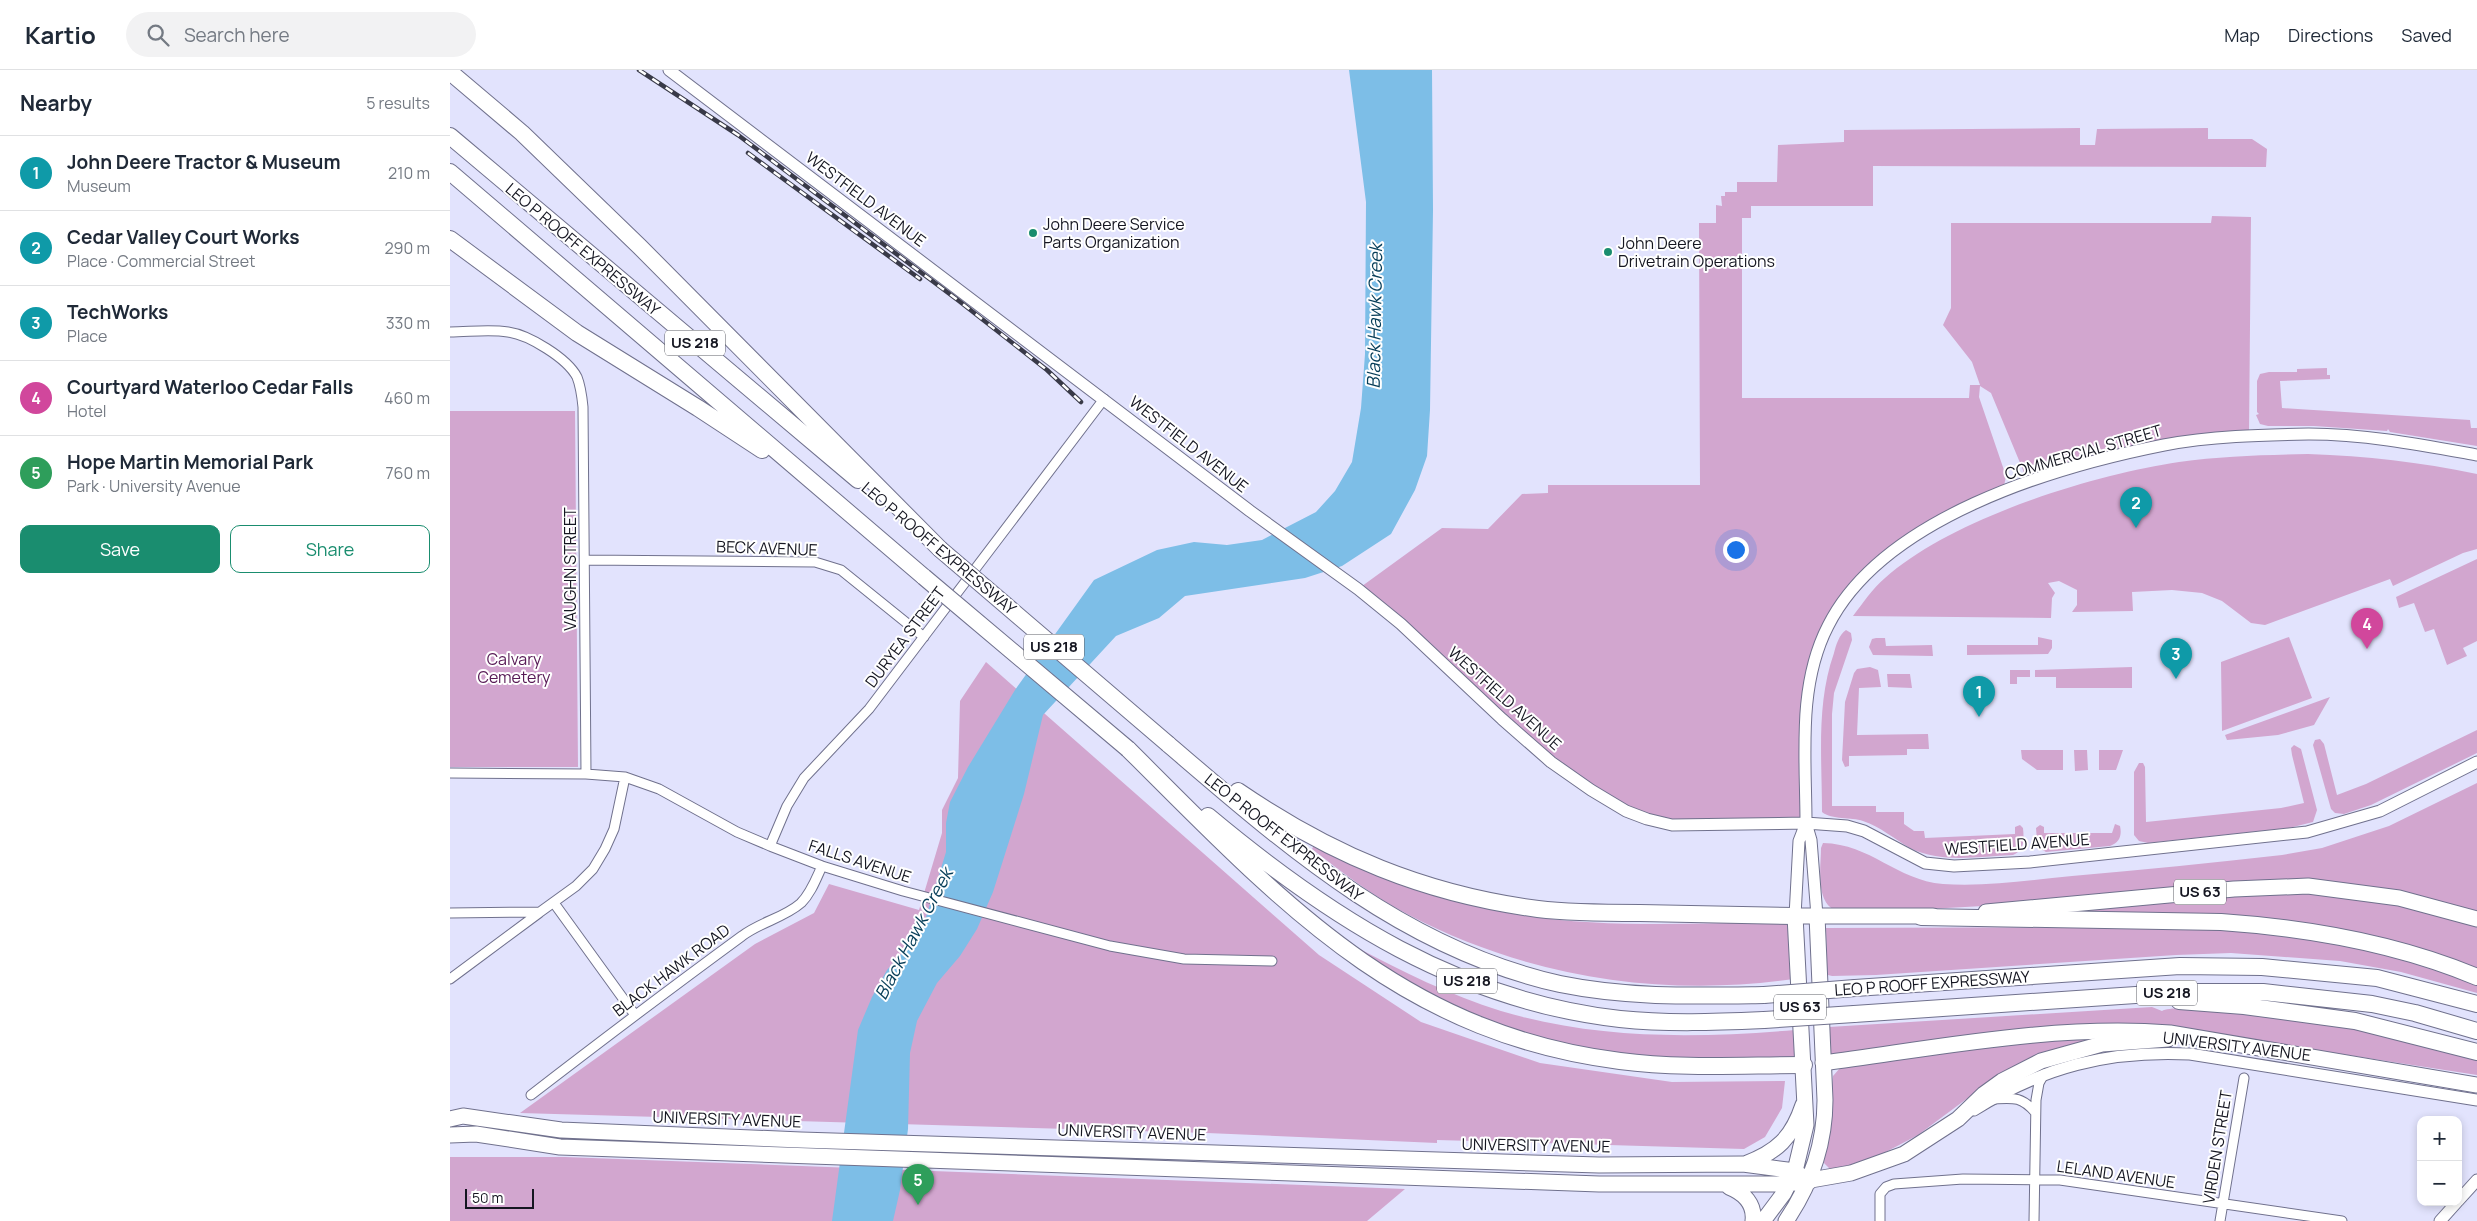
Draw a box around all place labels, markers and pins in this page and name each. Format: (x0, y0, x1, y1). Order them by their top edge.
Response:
place label: John Deere Service Parts Organization (1043, 213, 1185, 253)
marker: John Deere Service Parts Organization (1027, 227, 1039, 239)
place label: John Deere Drivetrain Operations (1618, 232, 1775, 272)
marker: John Deere Drivetrain Operations (1602, 246, 1614, 258)
pin: 2 (2120, 487, 2152, 528)
pin: 4 (2351, 608, 2383, 649)
pin: 3 (2160, 638, 2192, 679)
pin: 1 (1963, 676, 1995, 717)
pin: 5 (902, 1164, 934, 1205)

